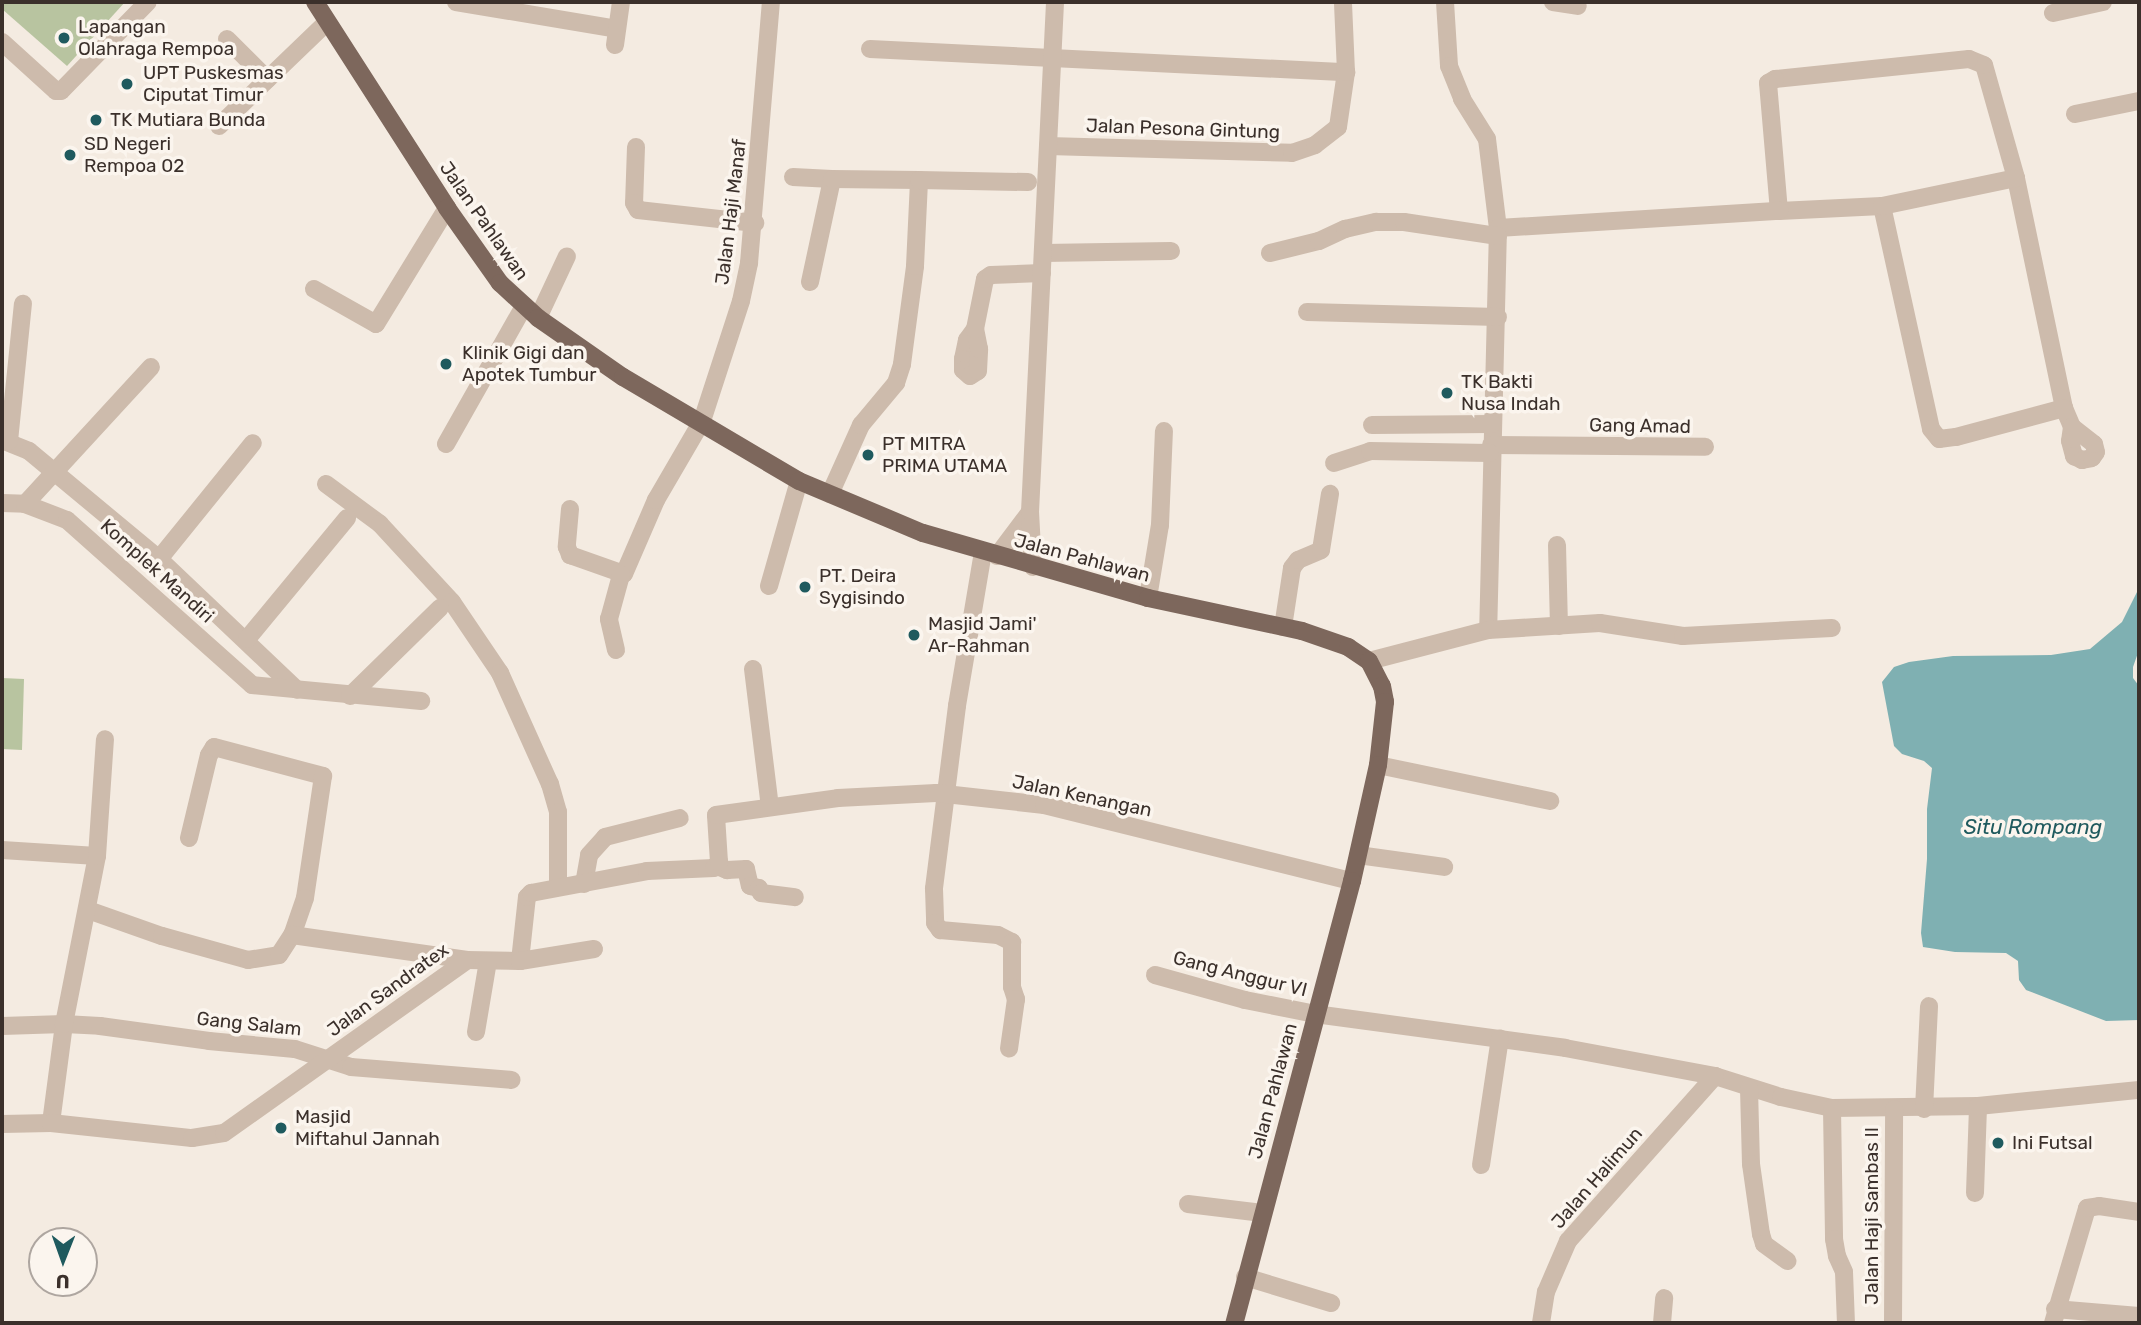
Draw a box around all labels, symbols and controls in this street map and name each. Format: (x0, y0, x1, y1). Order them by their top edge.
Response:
place label: Lapangan Olahraga Rempoa (78, 16, 234, 60)
marker: Lapangan Olahraga Rempoa (56, 30, 72, 46)
place label: UPT Puskesmas Ciputat Timur (143, 62, 284, 106)
marker: UPT Puskesmas Ciputat Timur (117, 74, 137, 94)
place label: TK Mutiara Bunda (110, 109, 266, 131)
marker: TK Mutiara Bunda (88, 112, 104, 128)
street label: Jalan Pesona Gintung (1085, 114, 1281, 144)
place label: SD Negeri Rempoa 02 (84, 133, 184, 177)
street label: Jalan Haji Manaf (711, 138, 751, 286)
marker: SD Negeri Rempoa 02 (62, 147, 78, 163)
street label: Jalan Pahlawan (435, 157, 533, 285)
place label: Klinik Gigi dan Apotek Tumbur (462, 342, 597, 386)
marker: Klinik Gigi dan Apotek Tumbur (436, 354, 456, 374)
place label: TK Bakti Nusa Indah (1461, 371, 1561, 415)
marker: TK Bakti Nusa Indah (1439, 385, 1455, 401)
street label: Gang Amad (1589, 414, 1691, 438)
place label: PT MITRA PRIMA UTAMA (882, 433, 1008, 477)
marker: PT MITRA PRIMA UTAMA (860, 447, 876, 463)
street label: Komplek Mandiri (96, 514, 218, 628)
street label: Jalan Pahlawan (1012, 529, 1152, 587)
place label: PT. Deira Sygisindo (819, 565, 905, 609)
marker: PT. Deira Sygisindo (797, 579, 813, 595)
place label: Masjid Jami' Ar-Rahman (928, 613, 1037, 657)
marker: Masjid Jami' Ar-Rahman (906, 627, 922, 643)
street label: Jalan Kenangan (1010, 770, 1154, 822)
water label: Situ Rompang (1964, 814, 2102, 840)
street label: Jalan Sandratex (323, 938, 453, 1042)
street label: Gang Anggur VI (1170, 946, 1310, 1002)
street label: Gang Salam (195, 1007, 303, 1041)
street label: Jalan Pahlawan (1244, 1021, 1302, 1161)
place label: Masjid Miftahul Jannah (295, 1106, 440, 1150)
marker: Masjid Miftahul Jannah (273, 1120, 289, 1136)
street label: Jalan Halimun (1547, 1123, 1647, 1233)
street label: Jalan Haji Sambas II (1861, 1127, 1883, 1305)
place label: Ini Futsal (2012, 1132, 2093, 1154)
marker: Ini Futsal (1990, 1135, 2006, 1151)
north arrow (28, 1227, 98, 1297)
text: U (56, 1270, 70, 1293)

